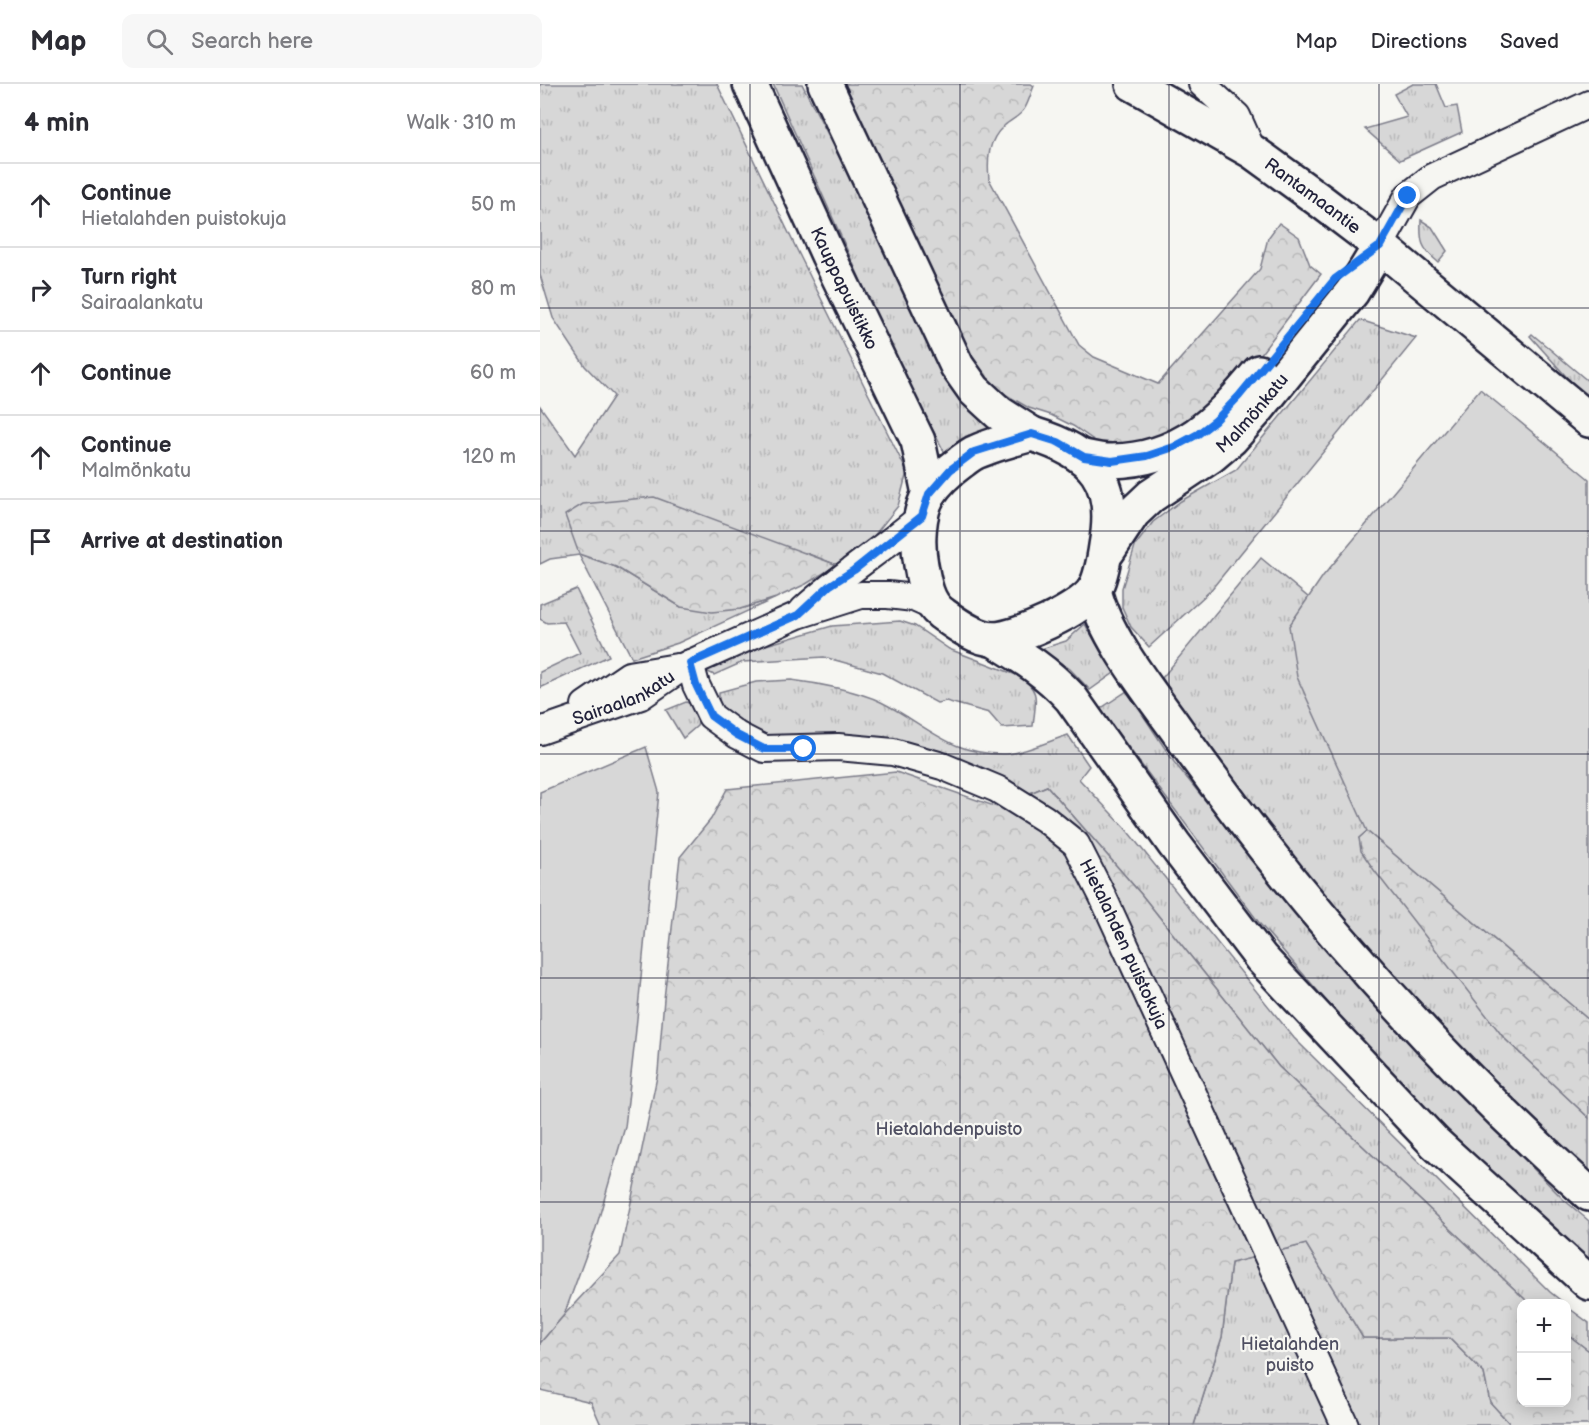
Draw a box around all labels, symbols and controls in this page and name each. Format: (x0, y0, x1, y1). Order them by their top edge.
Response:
search box (122, 14, 542, 68)
text: Map (30, 25, 86, 58)
icon: search (143, 25, 176, 58)
text: Search here (191, 28, 313, 55)
text: Map (1295, 29, 1338, 54)
text: Directions (1371, 29, 1467, 54)
text: Saved (1500, 29, 1559, 54)
text: 4 min (24, 108, 89, 139)
text: Walk · 310 m (407, 111, 516, 135)
street label: Rantamaantie (1261, 153, 1365, 238)
text: Continue (81, 180, 171, 207)
route end (1394, 182, 1420, 208)
icon: ahead (24, 189, 57, 222)
text: 50 m (471, 193, 516, 217)
text: Hietalahden puistokuja (81, 207, 287, 231)
street label: Kauppapuistikko (806, 224, 883, 353)
text: Turn right (81, 264, 177, 291)
icon: right (24, 273, 57, 306)
text: 80 m (471, 277, 516, 301)
text: Sairaalankatu (81, 291, 203, 315)
icon: ahead (24, 357, 57, 390)
text: Continue (81, 360, 171, 387)
text: 60 m (470, 361, 516, 385)
street label: Malmönkatu (1212, 369, 1293, 457)
text: Continue (81, 432, 171, 459)
icon: ahead (24, 441, 57, 474)
text: 120 m (463, 445, 516, 469)
text: Malmönkatu (81, 459, 191, 483)
icon: arrive (24, 525, 57, 558)
text: Arrive at destination (81, 528, 283, 555)
street label: Sairaalankatu (569, 666, 678, 730)
route start (790, 735, 816, 761)
street label: Hietalahden puistokuja (1075, 855, 1173, 1032)
park label: Hietalahdenpuisto (875, 1119, 1023, 1140)
map controls (1517, 1299, 1571, 1407)
button: + (1517, 1299, 1571, 1353)
park label: Hietalahden puisto (1241, 1334, 1339, 1376)
button: − (1517, 1353, 1571, 1407)

